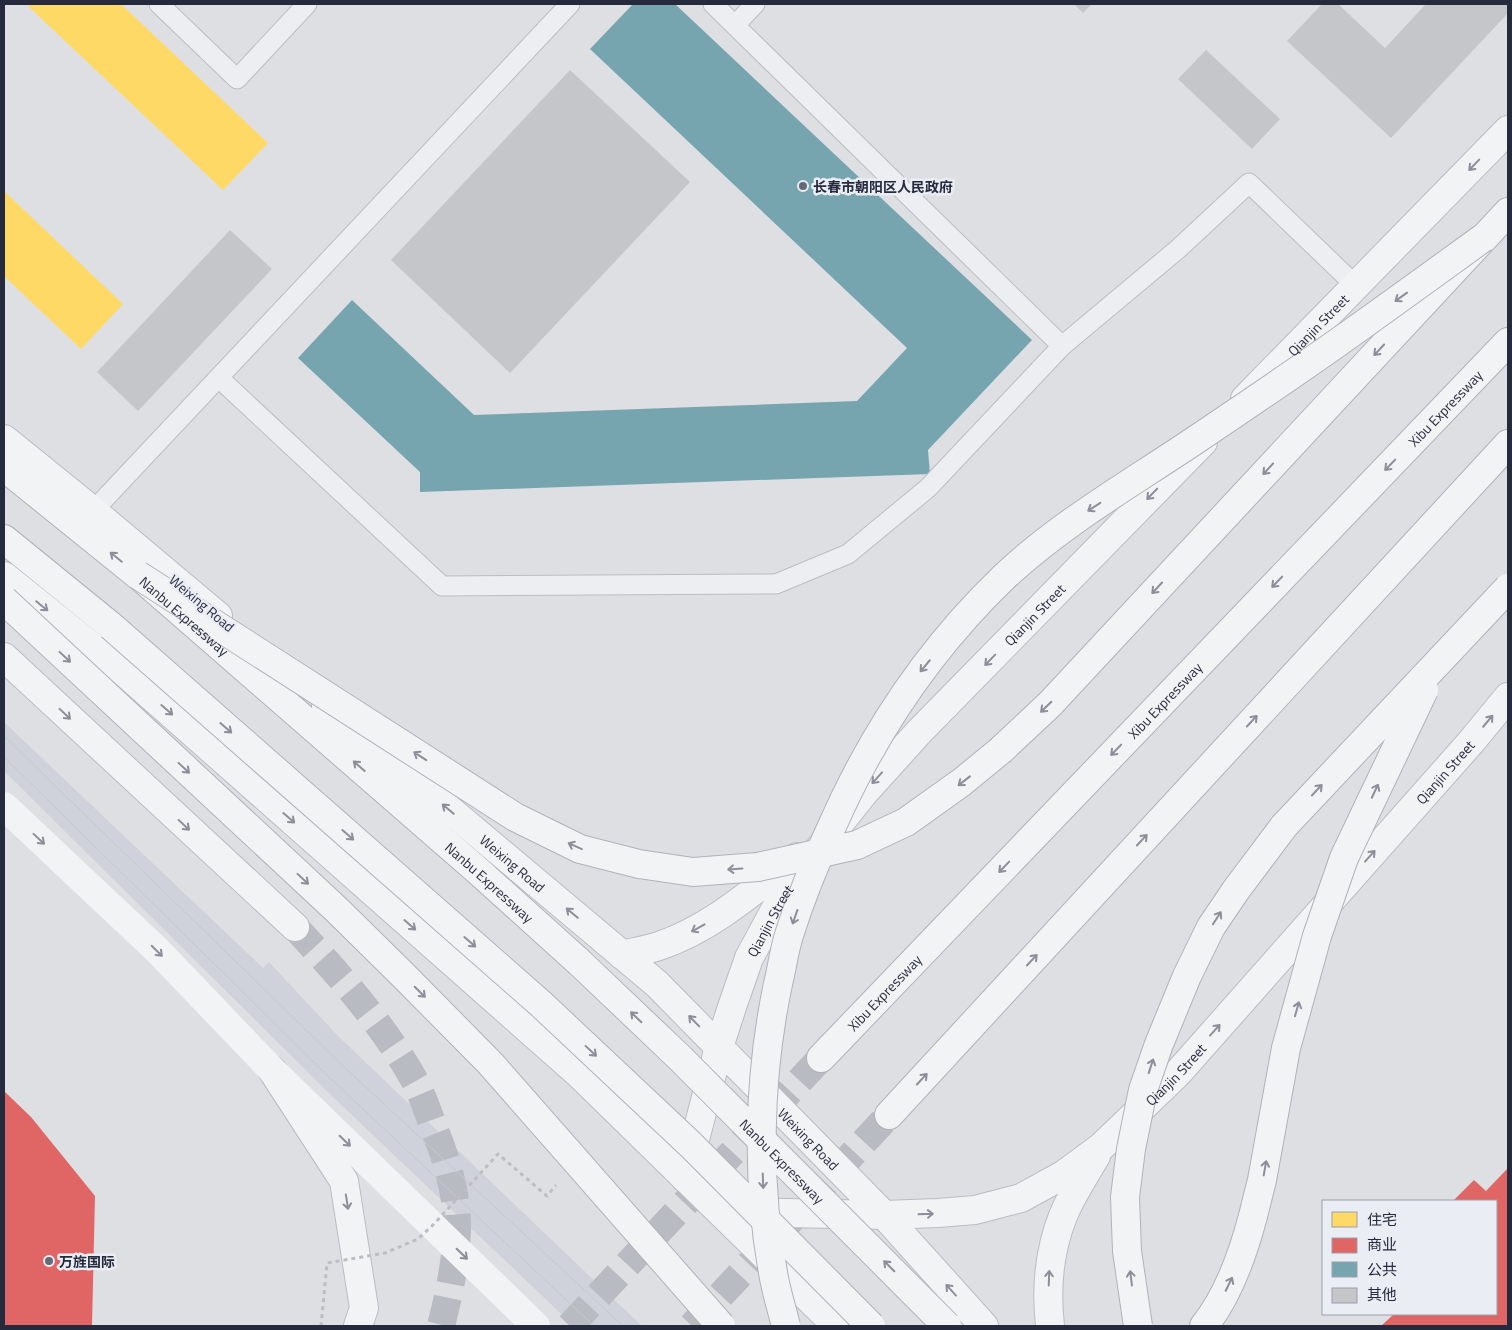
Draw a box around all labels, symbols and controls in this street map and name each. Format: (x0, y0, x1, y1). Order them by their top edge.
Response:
one-way arrow (1468, 159, 1480, 172)
place label: 长春市朝阳区人民政府 (813, 176, 953, 197)
marker: 长春市朝阳区人民政府 (797, 180, 809, 192)
street label: Qianjin Street (1282, 289, 1353, 361)
one-way arrow (1394, 292, 1408, 302)
one-way arrow (1373, 344, 1385, 357)
street label: Xibu Expressway (1403, 365, 1487, 451)
one-way arrow (1384, 459, 1396, 471)
one-way arrow (1262, 463, 1274, 476)
one-way arrow (1146, 488, 1158, 500)
one-way arrow (1087, 502, 1101, 512)
one-way arrow (110, 552, 123, 563)
street label: Weixing Road (165, 569, 239, 637)
street label: Nanbu Expressway (135, 571, 234, 661)
one-way arrow (1271, 576, 1283, 589)
street label: Qianjin Street (999, 578, 1070, 650)
one-way arrow (1151, 582, 1163, 595)
one-way arrow (35, 601, 48, 612)
one-way arrow (59, 651, 71, 663)
one-way arrow (983, 654, 996, 666)
street label: Xibu Expressway (1122, 657, 1207, 743)
one-way arrow (919, 659, 931, 672)
one-way arrow (1040, 701, 1052, 713)
one-way arrow (160, 704, 173, 716)
one-way arrow (59, 708, 72, 720)
one-way arrow (1246, 715, 1258, 727)
one-way arrow (1483, 715, 1494, 728)
one-way arrow (220, 722, 233, 733)
street label: Qianjin Street (1410, 735, 1479, 809)
one-way arrow (1110, 744, 1122, 757)
one-way arrow (413, 751, 427, 761)
one-way arrow (352, 761, 365, 772)
one-way arrow (178, 762, 190, 774)
one-way arrow (872, 771, 883, 784)
one-way arrow (958, 775, 971, 786)
one-way arrow (1311, 784, 1323, 797)
one-way arrow (1371, 784, 1380, 799)
one-way arrow (442, 804, 455, 815)
one-way arrow (282, 812, 295, 823)
one-way arrow (178, 819, 191, 831)
one-way arrow (342, 829, 355, 841)
street label: Weixing Road (476, 829, 550, 897)
one-way arrow (33, 833, 46, 845)
one-way arrow (1136, 834, 1148, 847)
street label: Nanbu Expressway (441, 837, 539, 927)
one-way arrow (568, 841, 583, 851)
one-way arrow (1364, 850, 1376, 863)
one-way arrow (998, 861, 1010, 874)
one-way arrow (727, 864, 743, 874)
one-way arrow (297, 873, 309, 885)
street label: Qianjin Street (741, 880, 798, 960)
one-way arrow (566, 908, 579, 919)
one-way arrow (790, 909, 799, 924)
one-way arrow (1212, 911, 1222, 925)
one-way arrow (404, 919, 417, 931)
one-way arrow (691, 924, 706, 933)
one-way arrow (464, 936, 477, 948)
one-way arrow (151, 945, 164, 957)
street label: Xibu Expressway (842, 949, 926, 1035)
one-way arrow (1026, 953, 1038, 966)
one-way arrow (413, 986, 426, 998)
one-way arrow (1292, 1002, 1302, 1018)
one-way arrow (630, 1011, 643, 1023)
one-way arrow (688, 1016, 700, 1028)
one-way arrow (1210, 1024, 1221, 1037)
street label: Qianjin Street (1140, 1038, 1211, 1110)
one-way arrow (585, 1045, 597, 1057)
one-way arrow (1147, 1059, 1156, 1075)
one-way arrow (916, 1073, 928, 1086)
street label: Weixing Road (773, 1103, 844, 1174)
street label: Nanbu Expressway (735, 1114, 830, 1208)
one-way arrow (339, 1135, 352, 1147)
one-way arrow (1260, 1161, 1270, 1177)
one-way arrow (759, 1173, 768, 1189)
one-way arrow (343, 1194, 353, 1210)
legend (1322, 1200, 1497, 1315)
text: 住宅 (1367, 1208, 1397, 1231)
one-way arrow (918, 1209, 934, 1218)
text: 商业 (1367, 1233, 1397, 1256)
one-way arrow (456, 1248, 468, 1260)
place label: 万旌国际 (59, 1251, 115, 1272)
marker: 万旌国际 (43, 1255, 55, 1267)
text: 公共 (1367, 1258, 1397, 1281)
one-way arrow (883, 1260, 895, 1273)
one-way arrow (1045, 1270, 1054, 1286)
one-way arrow (1126, 1270, 1136, 1286)
one-way arrow (1224, 1277, 1234, 1292)
text: 其他 (1367, 1283, 1397, 1306)
one-way arrow (946, 1284, 957, 1297)

